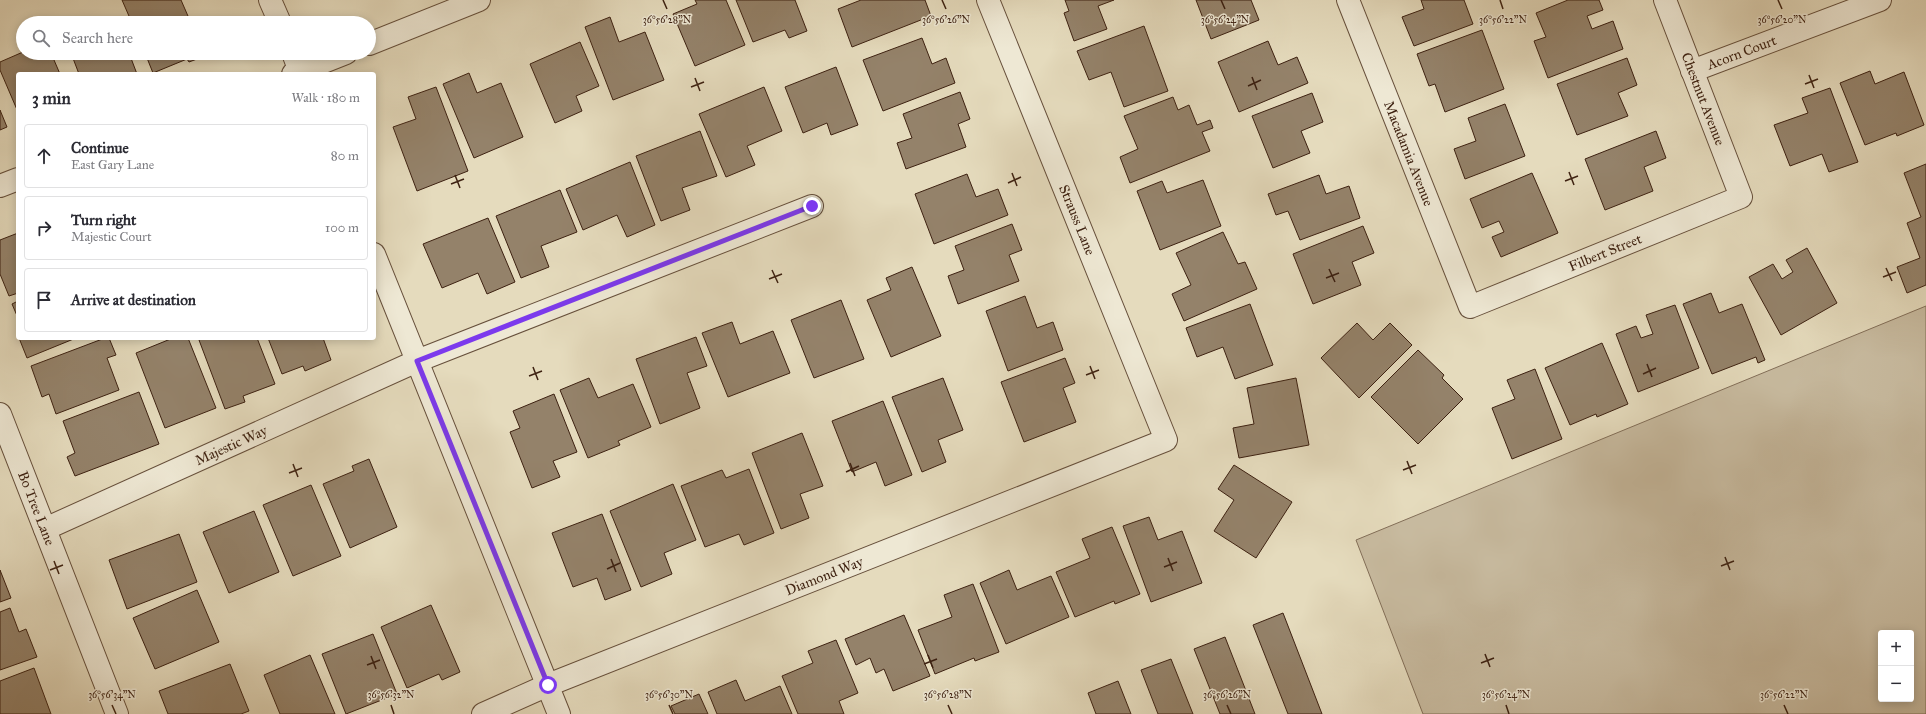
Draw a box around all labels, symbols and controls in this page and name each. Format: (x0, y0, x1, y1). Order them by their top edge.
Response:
text: 36°56'28"N (643, 14, 692, 26)
text: 36°56'26"N (922, 14, 971, 26)
text: 36°56'24"N (1201, 14, 1250, 26)
text: 36°56'22"N (1479, 14, 1528, 26)
text: 36°56'20"N (1758, 14, 1807, 26)
search box (16, 16, 376, 60)
icon: search (30, 27, 52, 49)
text: Search here (62, 29, 133, 47)
street label: Acorn Court (1704, 31, 1779, 73)
street label: Chestnut Avenue (1677, 50, 1729, 148)
text: 3 min (32, 88, 71, 109)
text: Walk · 180 m (291, 90, 360, 106)
street label: Macadamia Avenue (1380, 98, 1438, 209)
text: Continue (71, 139, 129, 157)
icon: ahead (33, 145, 55, 167)
text: 80 m (331, 148, 359, 164)
text: East Gary Lane (71, 157, 154, 173)
street label: Strauss Lane (1055, 182, 1099, 258)
route end (803, 197, 821, 215)
text: Turn right (71, 211, 136, 229)
icon: right (33, 217, 55, 239)
text: 100 m (325, 220, 359, 236)
text: Majestic Court (71, 229, 152, 245)
street label: Filbert Street (1566, 230, 1644, 275)
icon: arrive (33, 289, 55, 311)
text: Arrive at destination (71, 291, 196, 309)
street label: Majestic Way (192, 421, 270, 469)
street label: Bo Tree Lane (15, 469, 59, 548)
street label: Diamond Way (783, 552, 866, 599)
map controls (1878, 630, 1914, 702)
button: + (1878, 630, 1914, 666)
button: − (1878, 666, 1914, 702)
route start (539, 676, 557, 694)
text: 36°56'34"N (88, 689, 136, 701)
text: 36°56'32"N (367, 689, 415, 701)
text: 36°56'30"N (645, 689, 694, 701)
text: 36°56'28"N (924, 689, 973, 701)
text: 36°56'26"N (1203, 689, 1252, 701)
text: 36°56'24"N (1482, 689, 1531, 701)
text: 36°56'22"N (1760, 689, 1809, 701)

